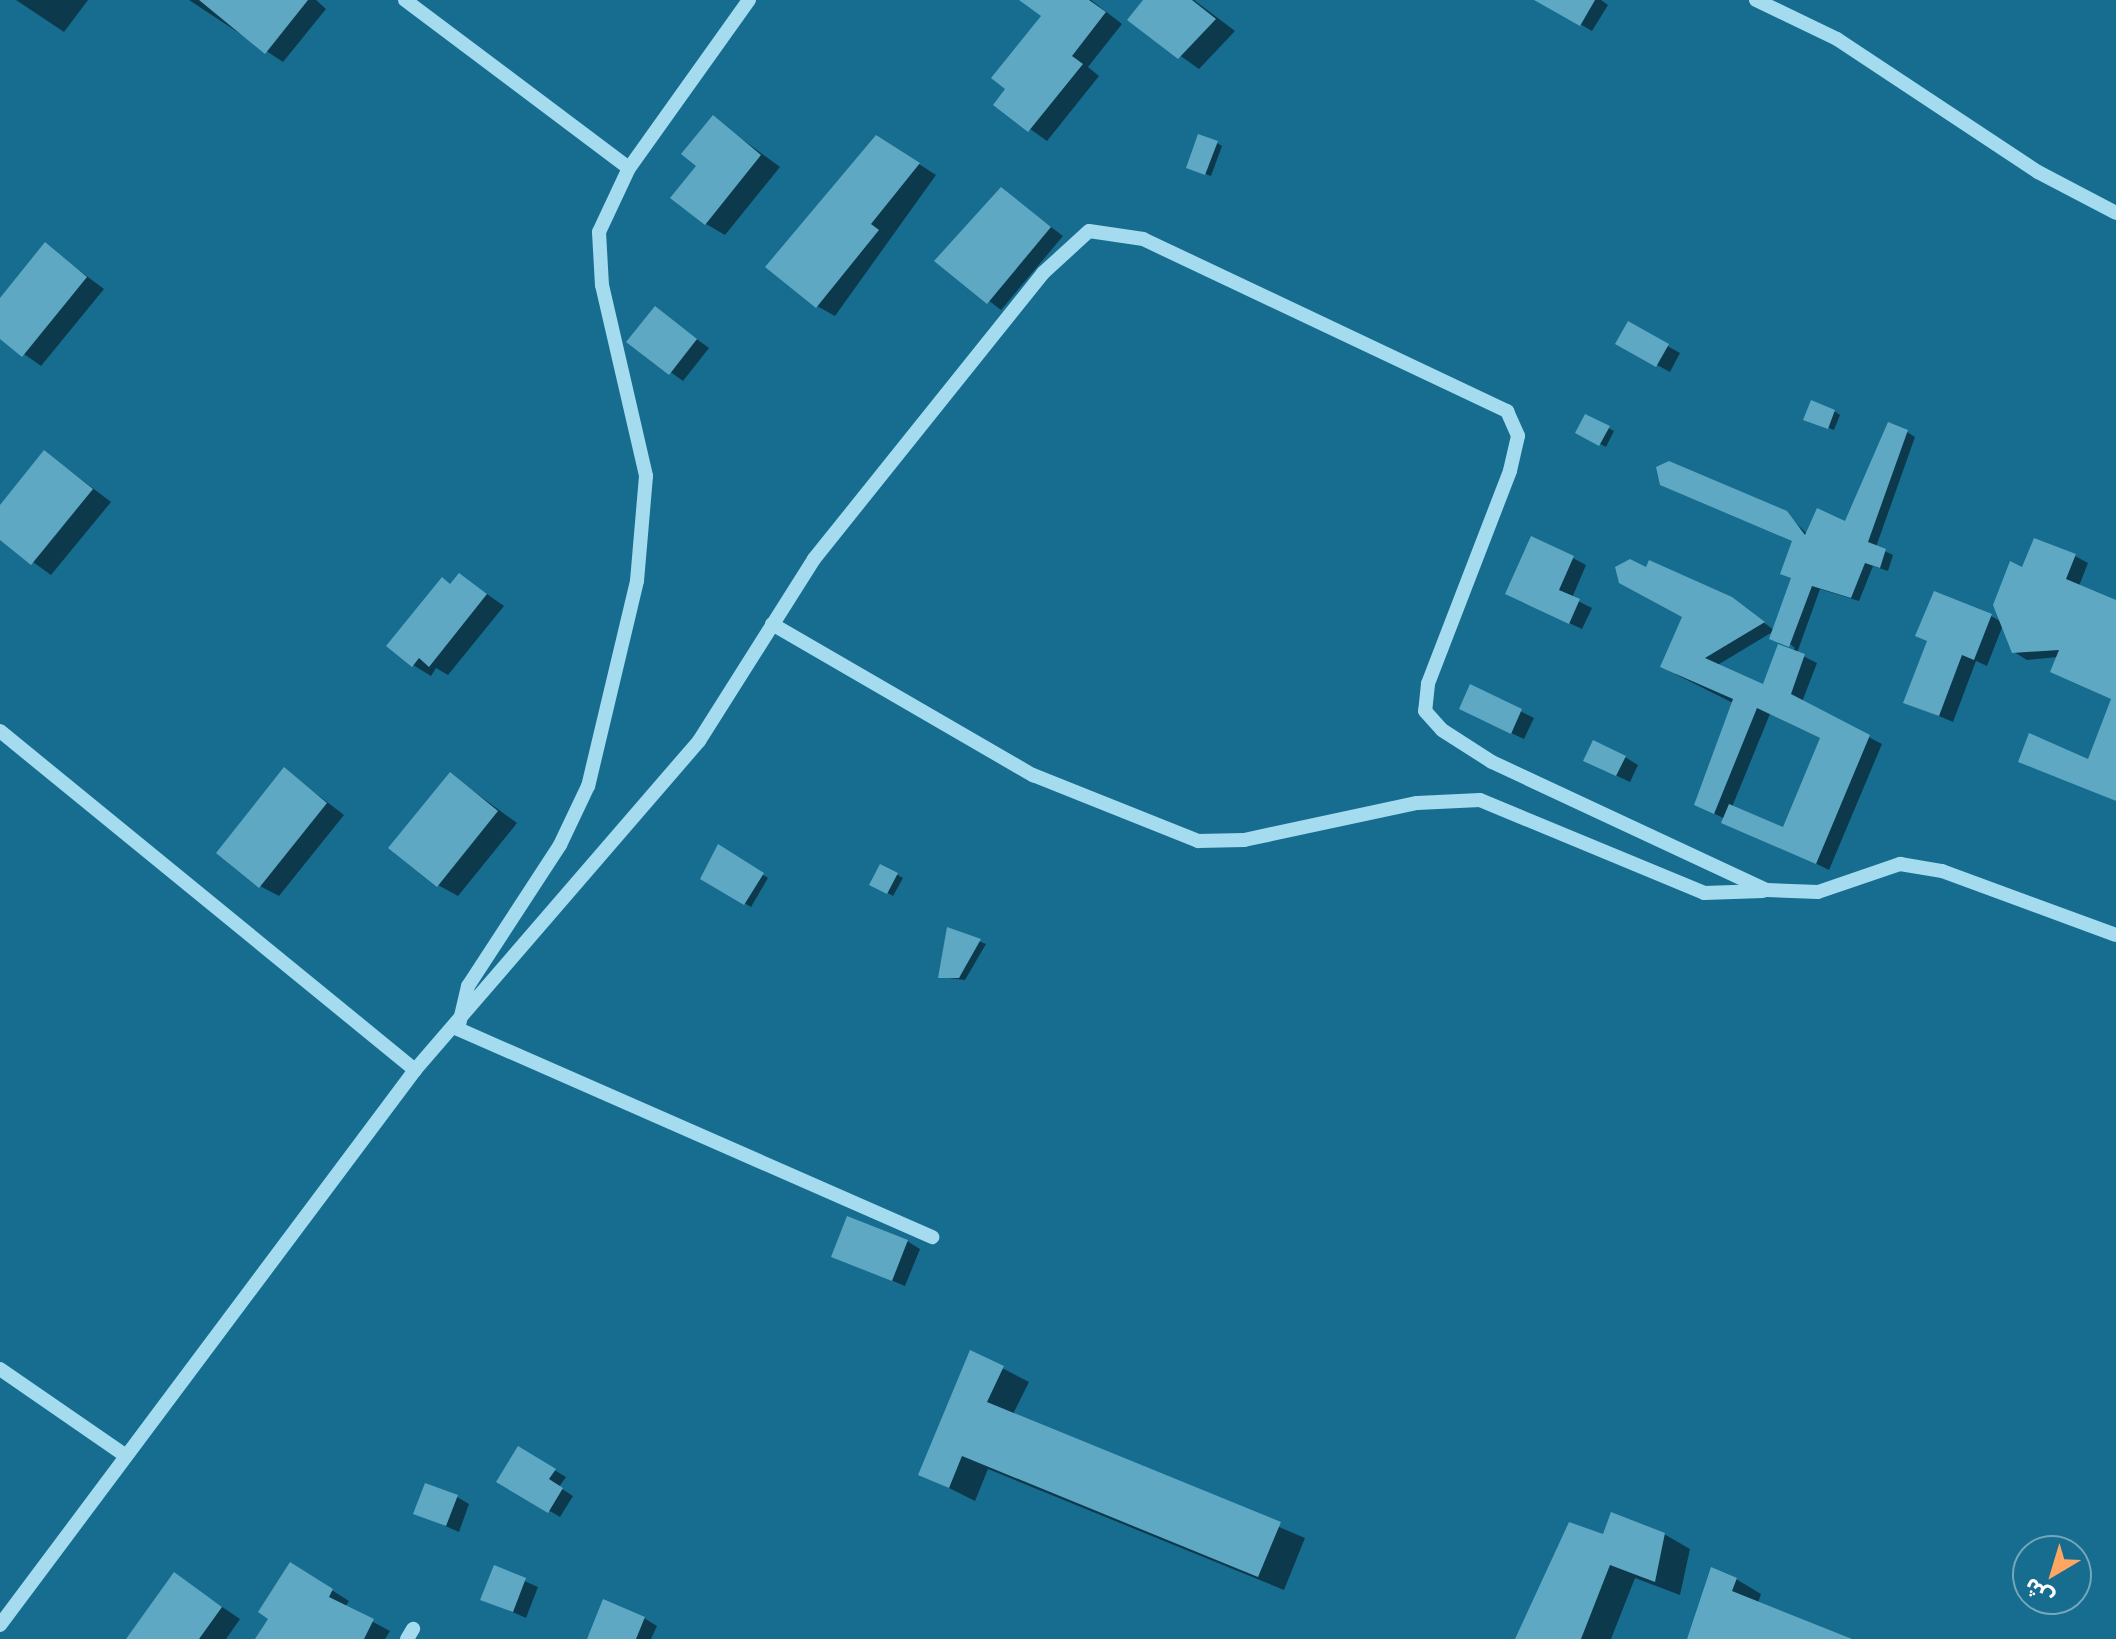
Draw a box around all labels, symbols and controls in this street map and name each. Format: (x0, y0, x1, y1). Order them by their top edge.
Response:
north arrow (2012, 1535, 2092, 1615)
text: ش (2016, 1570, 2061, 1615)

